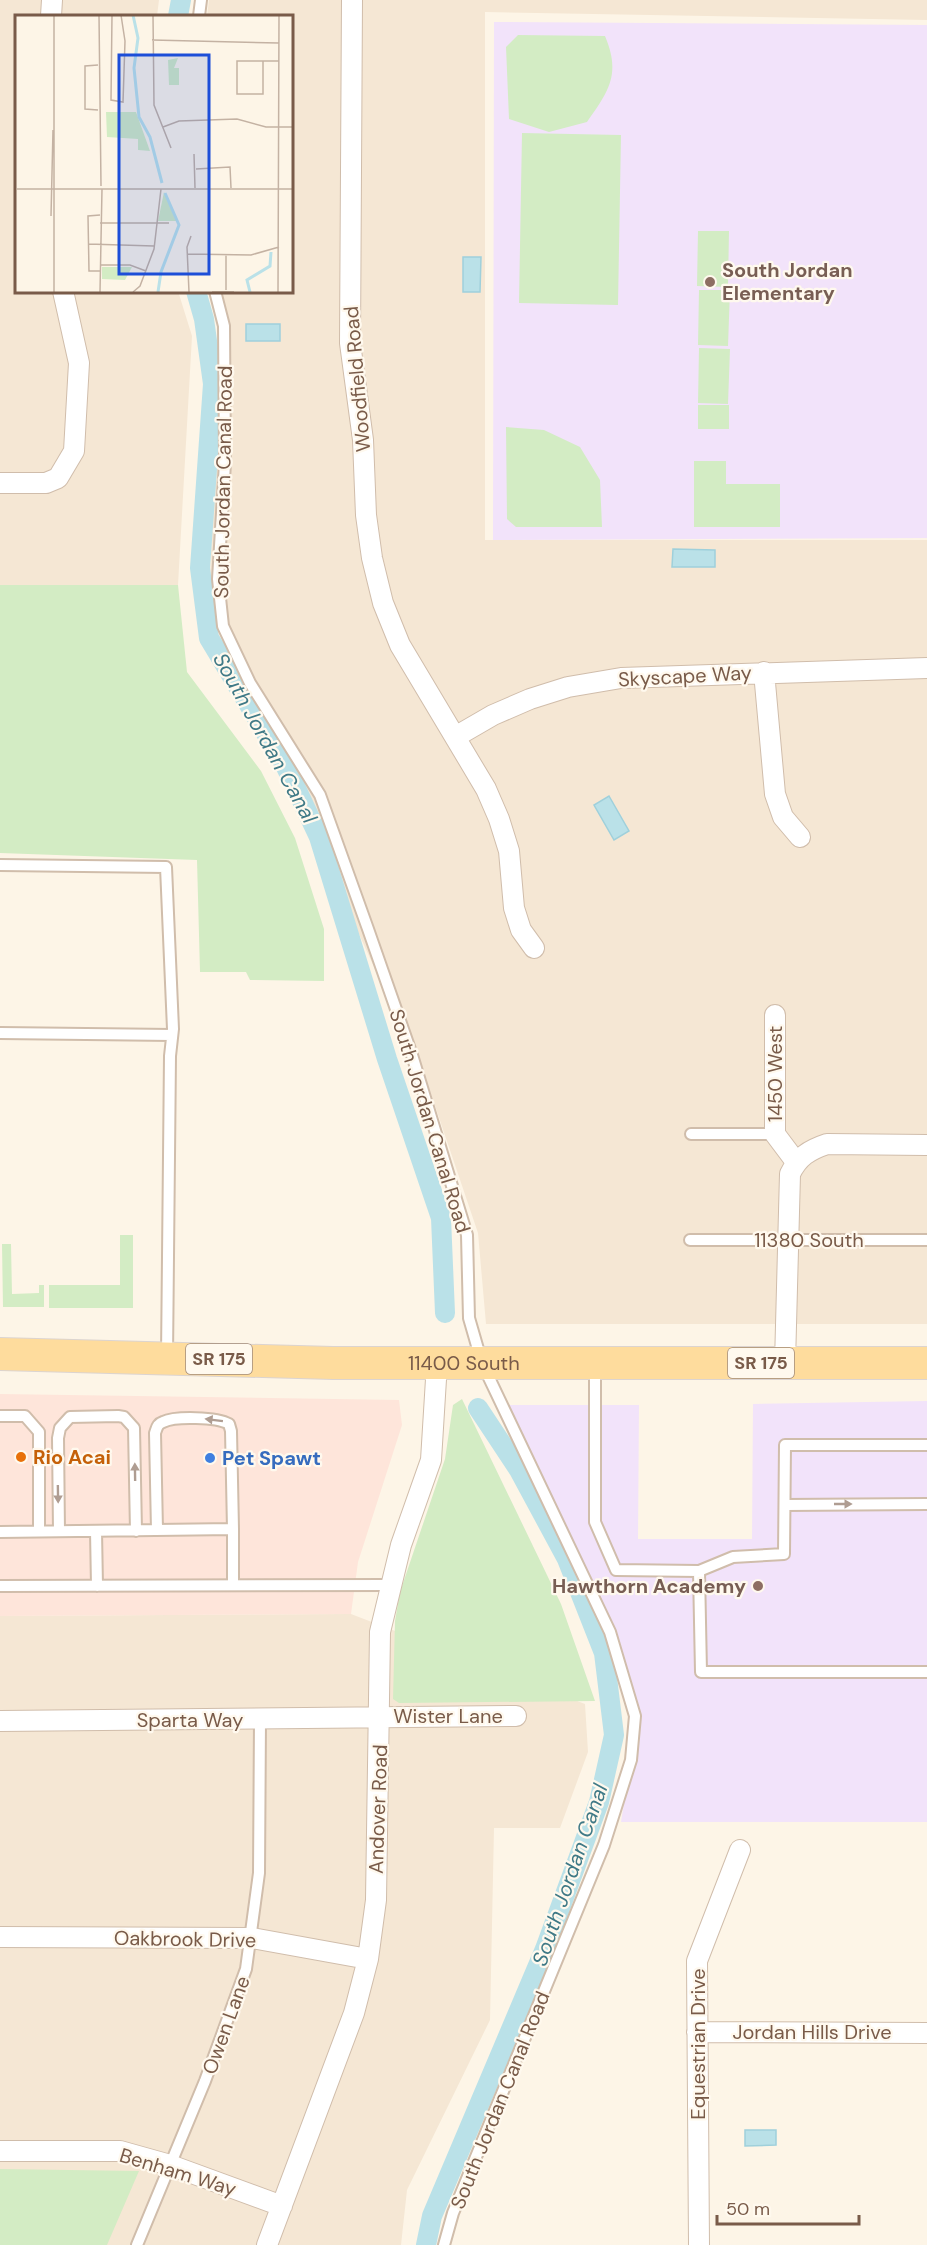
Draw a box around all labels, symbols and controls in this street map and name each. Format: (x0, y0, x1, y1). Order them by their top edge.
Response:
inset map (15, 15, 292, 292)
place label: South Jordan Elementary (722, 257, 853, 306)
marker: South Jordan Elementary (703, 275, 717, 289)
street label: Woodfield Road (338, 305, 376, 453)
street label: South Jordan Canal Road (208, 365, 238, 599)
water label: South Jordan Canal (206, 648, 324, 829)
street label: Skyscape Way (617, 660, 753, 692)
street label: South Jordan Canal Road (384, 1006, 476, 1236)
street label: 1450 West (762, 1025, 788, 1122)
street label: 11380 South (754, 1227, 864, 1253)
road number: SR 175 (186, 1344, 252, 1374)
road number: SR 175 (728, 1348, 794, 1378)
street label: 11400 South (408, 1350, 520, 1376)
one-way arrow (204, 1415, 223, 1425)
place label: Rio Acai (33, 1444, 111, 1470)
place label: Pet Spawt (222, 1445, 321, 1471)
marker: Rio Acai (14, 1450, 28, 1464)
marker: Pet Spawt (203, 1451, 217, 1465)
one-way arrow (130, 1463, 140, 1482)
one-way arrow (54, 1484, 63, 1503)
one-way arrow (834, 1499, 853, 1509)
place label: Hawthorn Academy (552, 1573, 746, 1599)
marker: Hawthorn Academy (751, 1579, 765, 1593)
street label: Wister Lane (393, 1703, 503, 1729)
street label: Sparta Way (137, 1707, 243, 1733)
street label: Andover Road (363, 1744, 393, 1874)
water label: South Jordan Canal (526, 1780, 614, 1970)
street label: Oakbrook Drive (114, 1925, 256, 1953)
street label: Equestrian Drive (685, 1968, 711, 2120)
street label: Owen Lane (196, 1972, 256, 2078)
street label: South Jordan Canal Road (444, 1987, 556, 2213)
street label: Jordan Hills Drive (732, 2019, 892, 2045)
street label: Benham Way (117, 2142, 239, 2202)
scale bar (717, 2188, 860, 2226)
text: 50 m (726, 2197, 770, 2221)

